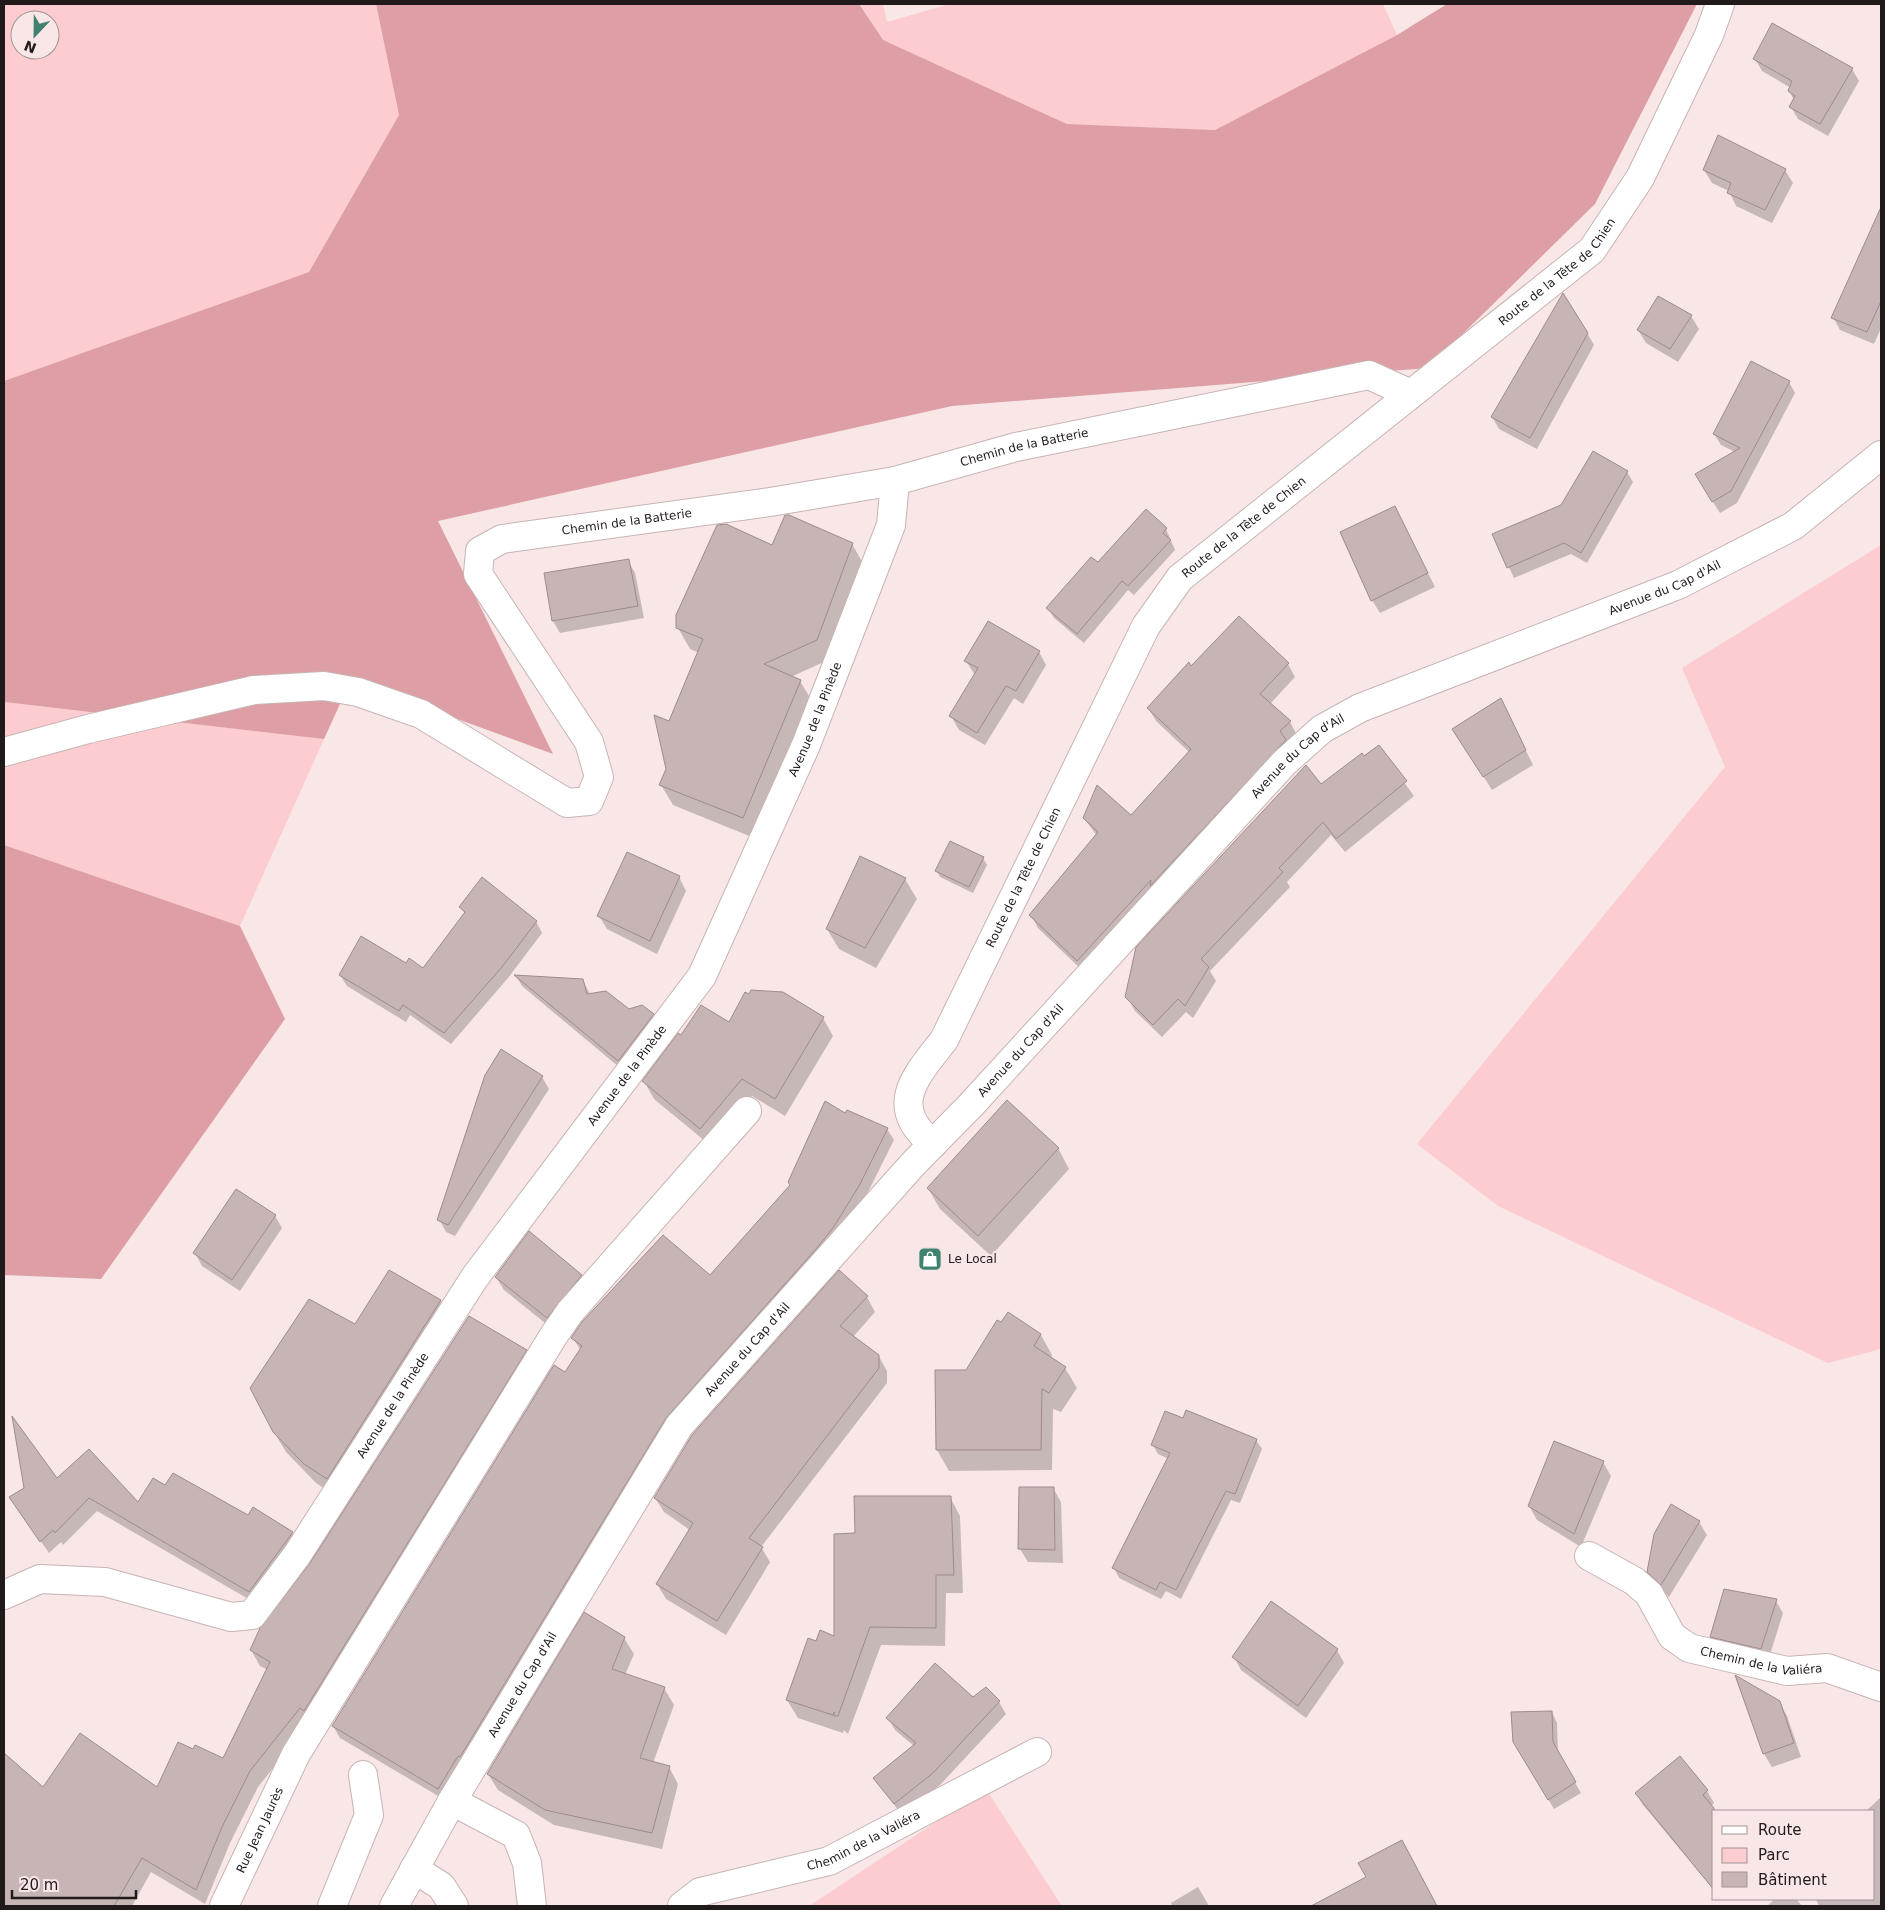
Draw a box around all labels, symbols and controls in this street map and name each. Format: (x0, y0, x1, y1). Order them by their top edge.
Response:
north arrow (10, 10, 60, 60)
text: N (22, 37, 39, 57)
street label: Route de la Tête de Chien (1496, 215, 1618, 328)
street label: Chemin de la Batterie (959, 425, 1090, 469)
street label: Route de la Tête de Chien (1179, 474, 1308, 581)
street label: Chemin de la Batterie (561, 506, 693, 538)
street label: Avenue du Cap d'Ail (1607, 557, 1723, 618)
street label: Avenue de la Pinède (786, 660, 844, 779)
street label: Avenue du Cap d'Ail (1248, 711, 1347, 801)
street label: Route de la Tête de Chien (983, 805, 1063, 950)
street label: Avenue du Cap d'Ail (975, 1001, 1067, 1100)
street label: Avenue de la Pinède (585, 1022, 669, 1128)
shop icon: Le Local (917, 1246, 943, 1272)
place label: Le Local (948, 1252, 997, 1266)
street label: Avenue du Cap d'Ail (702, 1300, 793, 1399)
street label: Avenue de la Pinède (354, 1350, 432, 1461)
street label: Avenue du Cap d'Ail (485, 1629, 560, 1740)
street label: Chemin de la Valiéra (1699, 1644, 1823, 1679)
street label: Rue Jean Jaurès (234, 1785, 286, 1875)
street label: Chemin de la Valiéra (805, 1808, 922, 1873)
legend (1712, 1810, 1875, 1900)
text: Route (1758, 1821, 1802, 1839)
text: Parc (1758, 1846, 1790, 1864)
scale bar (12, 1868, 136, 1900)
text: Bâtiment (1758, 1871, 1827, 1889)
text: 20 m (20, 1876, 58, 1894)

